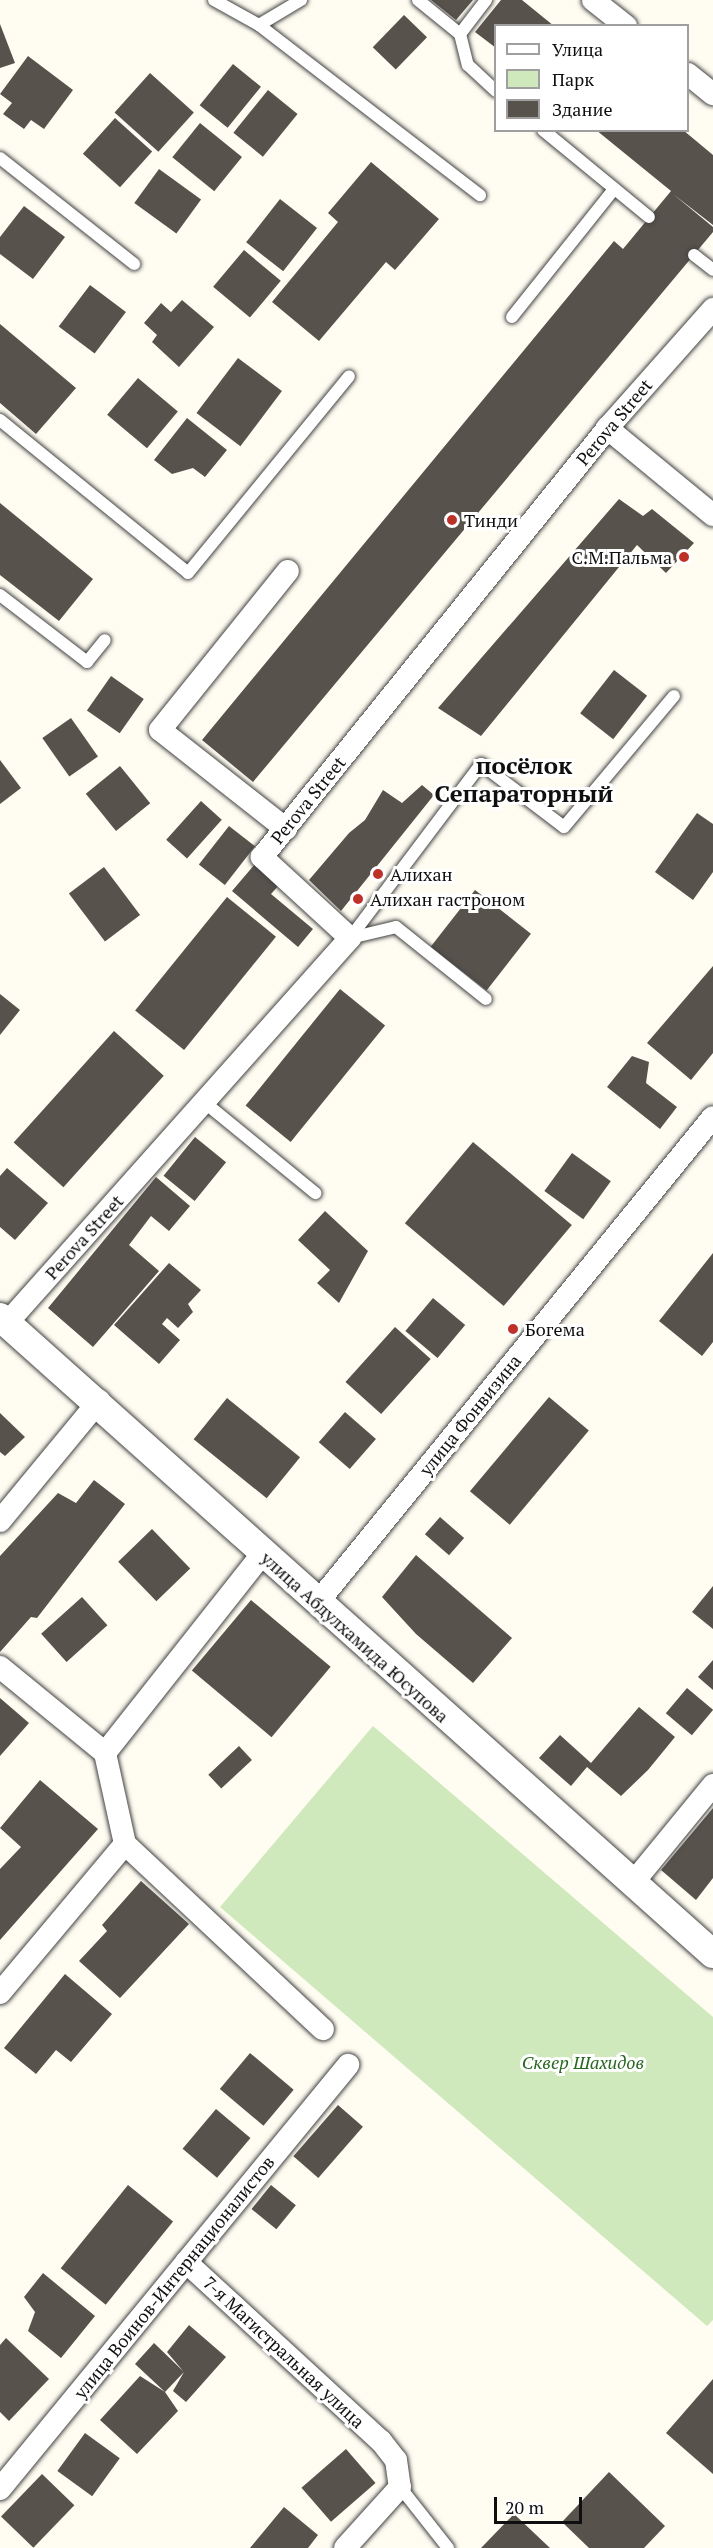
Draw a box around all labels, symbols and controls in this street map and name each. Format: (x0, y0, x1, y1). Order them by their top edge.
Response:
legend (494, 24, 689, 132)
text: Улица (552, 37, 603, 61)
text: Парк (552, 67, 594, 91)
text: Здание (552, 97, 612, 121)
street label: Perova Street (572, 374, 656, 470)
place label: Тинди (464, 509, 518, 531)
marker: Тинди (445, 513, 459, 527)
place label: С.М.Пальма (572, 546, 672, 568)
marker: С.М.Пальма (677, 550, 691, 564)
street label: Perova Street (266, 752, 350, 848)
district label: посёлок Сепараторный (435, 752, 613, 808)
place label: Алихан (390, 863, 453, 885)
marker: Алихан (371, 867, 385, 881)
place label: Алихан гастроном (370, 888, 525, 910)
marker: Алихан гастроном (351, 892, 365, 906)
street label: Perova Street (40, 1190, 128, 1284)
place label: Богема (525, 1318, 585, 1340)
marker: Богема (506, 1322, 520, 1336)
street label: улица Фонвизина (415, 1350, 525, 1480)
street label: улица Абдулхамида Юсупова (257, 1547, 453, 1727)
park label: Сквер Шахидов (522, 2051, 644, 2073)
street label: улица Воинов-Интернационалистов (69, 2151, 279, 2403)
street label: 7-я Магистральная улица (199, 2272, 369, 2432)
scale bar (497, 2485, 586, 2523)
text: 20 m (505, 2495, 544, 2519)

